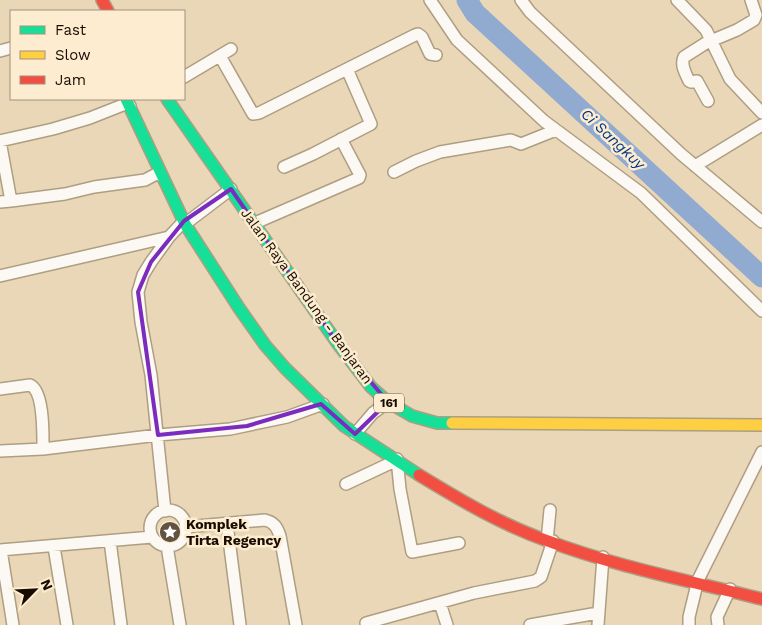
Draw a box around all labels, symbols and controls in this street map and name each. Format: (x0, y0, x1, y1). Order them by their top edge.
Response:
legend (10, 10, 185, 100)
text: Fast (55, 21, 87, 39)
text: Slow (55, 46, 91, 64)
text: Jam (55, 71, 86, 89)
water label: Ci Sangkuy (577, 105, 650, 174)
street label: Jalan Raya Bandung - Banjaran (238, 205, 376, 387)
road number: 161 (374, 393, 404, 412)
place label: Komplek Tirta Regency (186, 516, 281, 548)
place icon: Komplek Tirta Regency (158, 520, 182, 544)
north arrow (10, 565, 60, 615)
text: N (37, 577, 56, 593)

